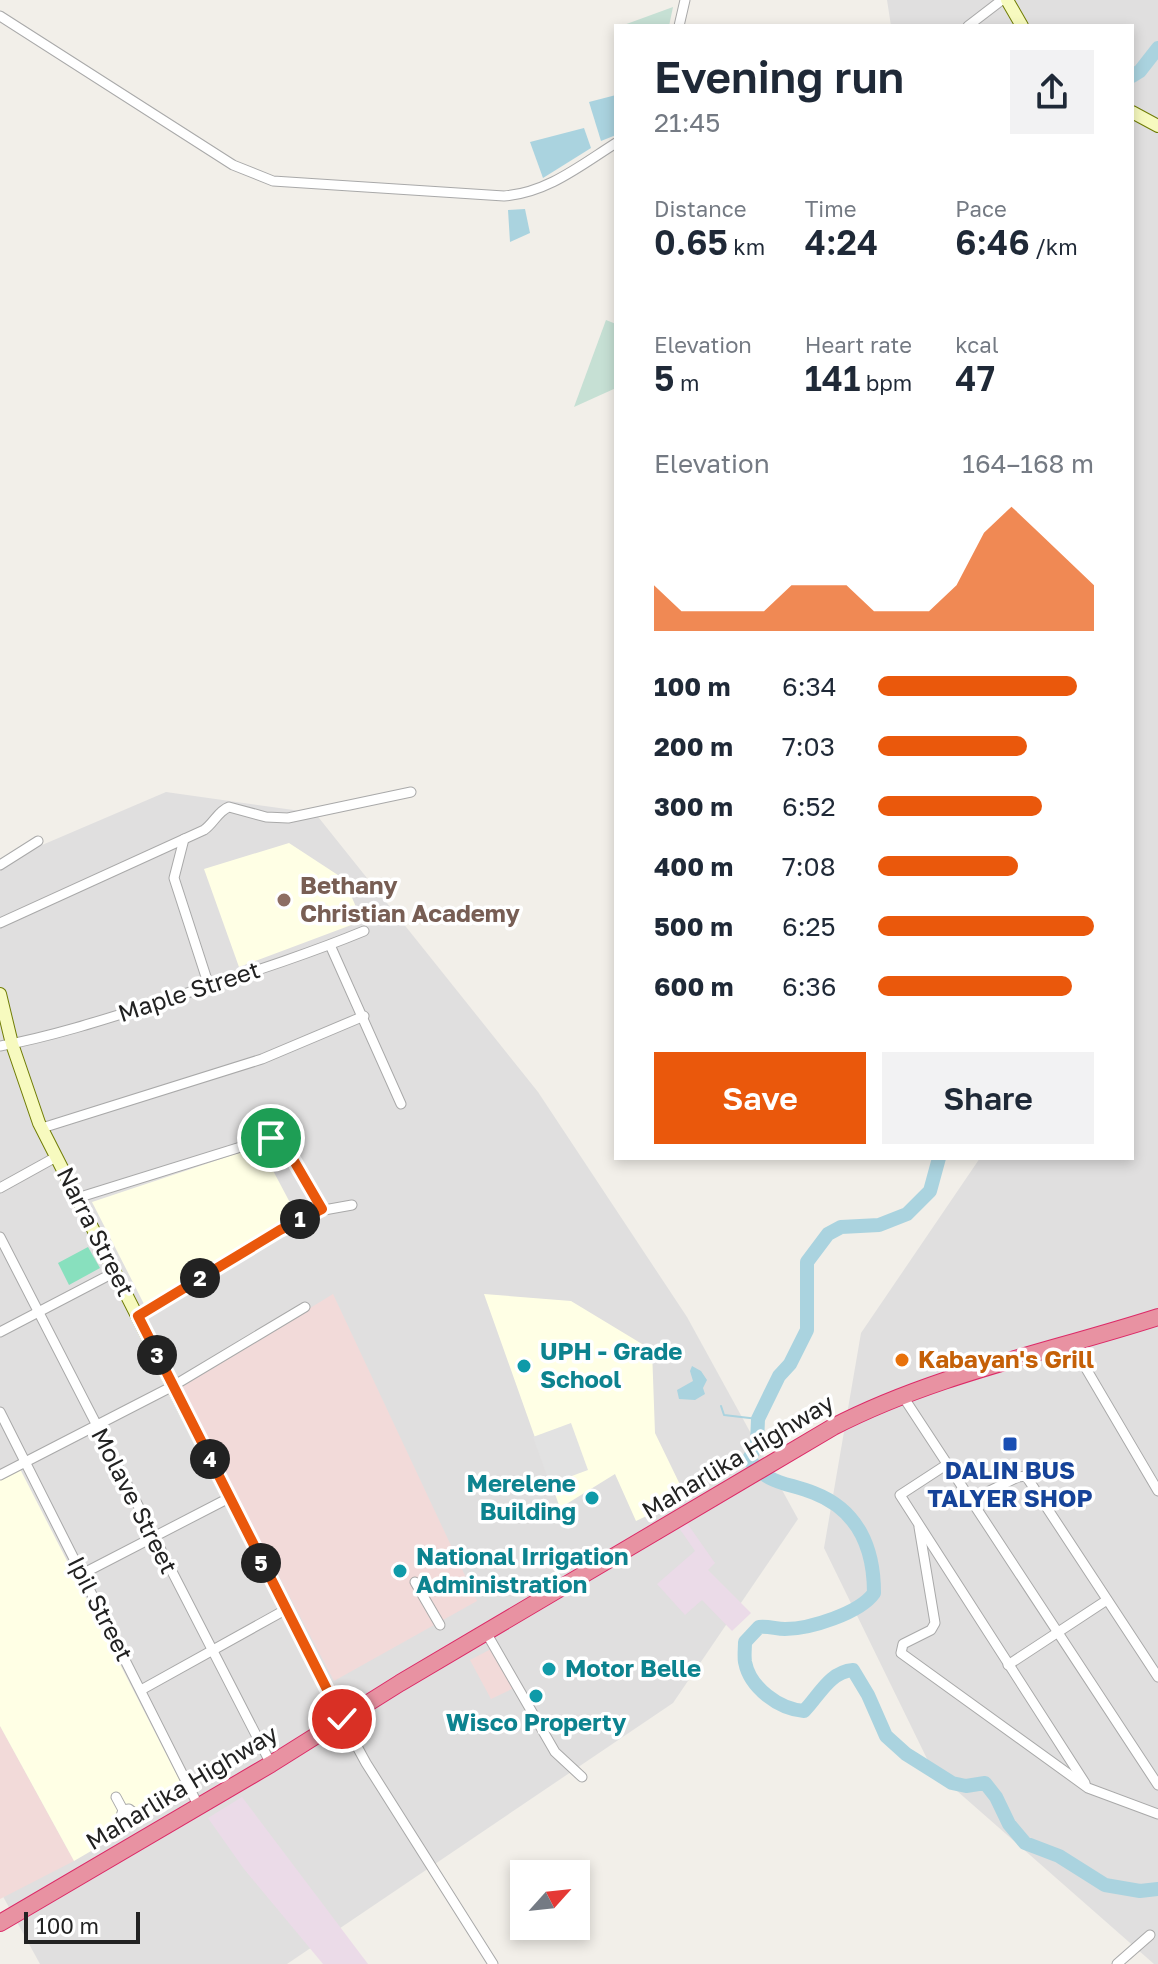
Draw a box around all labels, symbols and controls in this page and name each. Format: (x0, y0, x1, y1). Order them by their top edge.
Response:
text: Evening run (654, 50, 904, 103)
button: share (1010, 50, 1094, 134)
text: 21:45 (654, 107, 720, 138)
text: Distance (654, 195, 746, 222)
text: Time (805, 195, 856, 222)
text: Pace (955, 195, 1007, 222)
text: 0.65 (654, 222, 728, 262)
text: 4:24 (805, 222, 878, 262)
text: 6:46 (955, 222, 1030, 262)
text: km (728, 233, 765, 260)
text: /km (1030, 233, 1078, 260)
text: Elevation (654, 331, 752, 358)
text: Heart rate (805, 331, 912, 358)
text: kcal (955, 331, 999, 358)
text: 5 (654, 358, 674, 398)
text: 141 (805, 358, 860, 398)
text: 47 (955, 358, 995, 398)
text: m (674, 369, 699, 396)
text: bpm (860, 369, 912, 396)
text: Elevation (654, 448, 770, 479)
text: 164–168 m (962, 448, 1094, 479)
text: 100 m (654, 671, 730, 702)
text: 6:34 (782, 671, 837, 702)
text: 200 m (654, 731, 733, 762)
text: 7:03 (782, 731, 835, 762)
text: 300 m (654, 791, 733, 822)
text: 6:52 (782, 791, 836, 822)
text: 400 m (654, 851, 733, 882)
text: 7:08 (782, 851, 836, 882)
place label: Bethany Christian Academy (300, 870, 520, 927)
marker: Bethany Christian Academy (275, 891, 293, 909)
text: 500 m (654, 911, 733, 942)
text: 6:25 (782, 911, 836, 942)
street label: Maple Street (114, 954, 263, 1027)
text: 600 m (654, 971, 734, 1002)
text: 6:36 (782, 971, 836, 1002)
button: Save (654, 1052, 866, 1144)
button: Share (882, 1052, 1094, 1144)
pin (237, 1104, 305, 1172)
icon: arrive (249, 1116, 293, 1160)
street label: Narra Street (51, 1162, 141, 1301)
pin: 1 (280, 1199, 320, 1239)
text: 1 (294, 1205, 306, 1232)
pin: 2 (180, 1258, 220, 1298)
text: 2 (193, 1264, 207, 1291)
pin: 3 (137, 1335, 177, 1375)
place label: UPH - Grade School (540, 1336, 682, 1393)
text: 3 (150, 1341, 164, 1368)
place label: Kabayan's Grill (918, 1344, 1094, 1373)
marker: Kabayan's Grill (893, 1351, 911, 1369)
marker: UPH - Grade School (515, 1357, 533, 1375)
street label: Maharlika Highway (636, 1387, 838, 1524)
street label: Molave Street (86, 1423, 185, 1578)
marker: DALIN BUS TALYER SHOP (1001, 1435, 1019, 1453)
pin: 4 (190, 1439, 230, 1479)
text: 4 (203, 1445, 217, 1472)
place label: DALIN BUS TALYER SHOP (927, 1455, 1093, 1512)
place label: Merelene Building (467, 1468, 576, 1525)
marker: Merelene Building (583, 1489, 601, 1507)
place label: National Irrigation Administration (416, 1541, 628, 1598)
pin: 5 (241, 1543, 281, 1583)
text: 5 (254, 1549, 268, 1576)
street label: Ipil Street (63, 1551, 140, 1665)
marker: National Irrigation Administration (391, 1562, 409, 1580)
place label: Motor Belle (565, 1653, 701, 1682)
marker: Motor Belle (540, 1660, 558, 1678)
pin (308, 1685, 376, 1753)
marker: Wisco Property (527, 1687, 545, 1705)
icon: check (320, 1697, 364, 1741)
place label: Wisco Property (446, 1707, 627, 1736)
street label: Maharlika Highway (80, 1718, 282, 1855)
north arrow (510, 1860, 590, 1940)
map controls (510, 1860, 590, 1940)
scale bar (24, 1908, 140, 1944)
text: 100 m (36, 1912, 99, 1939)

